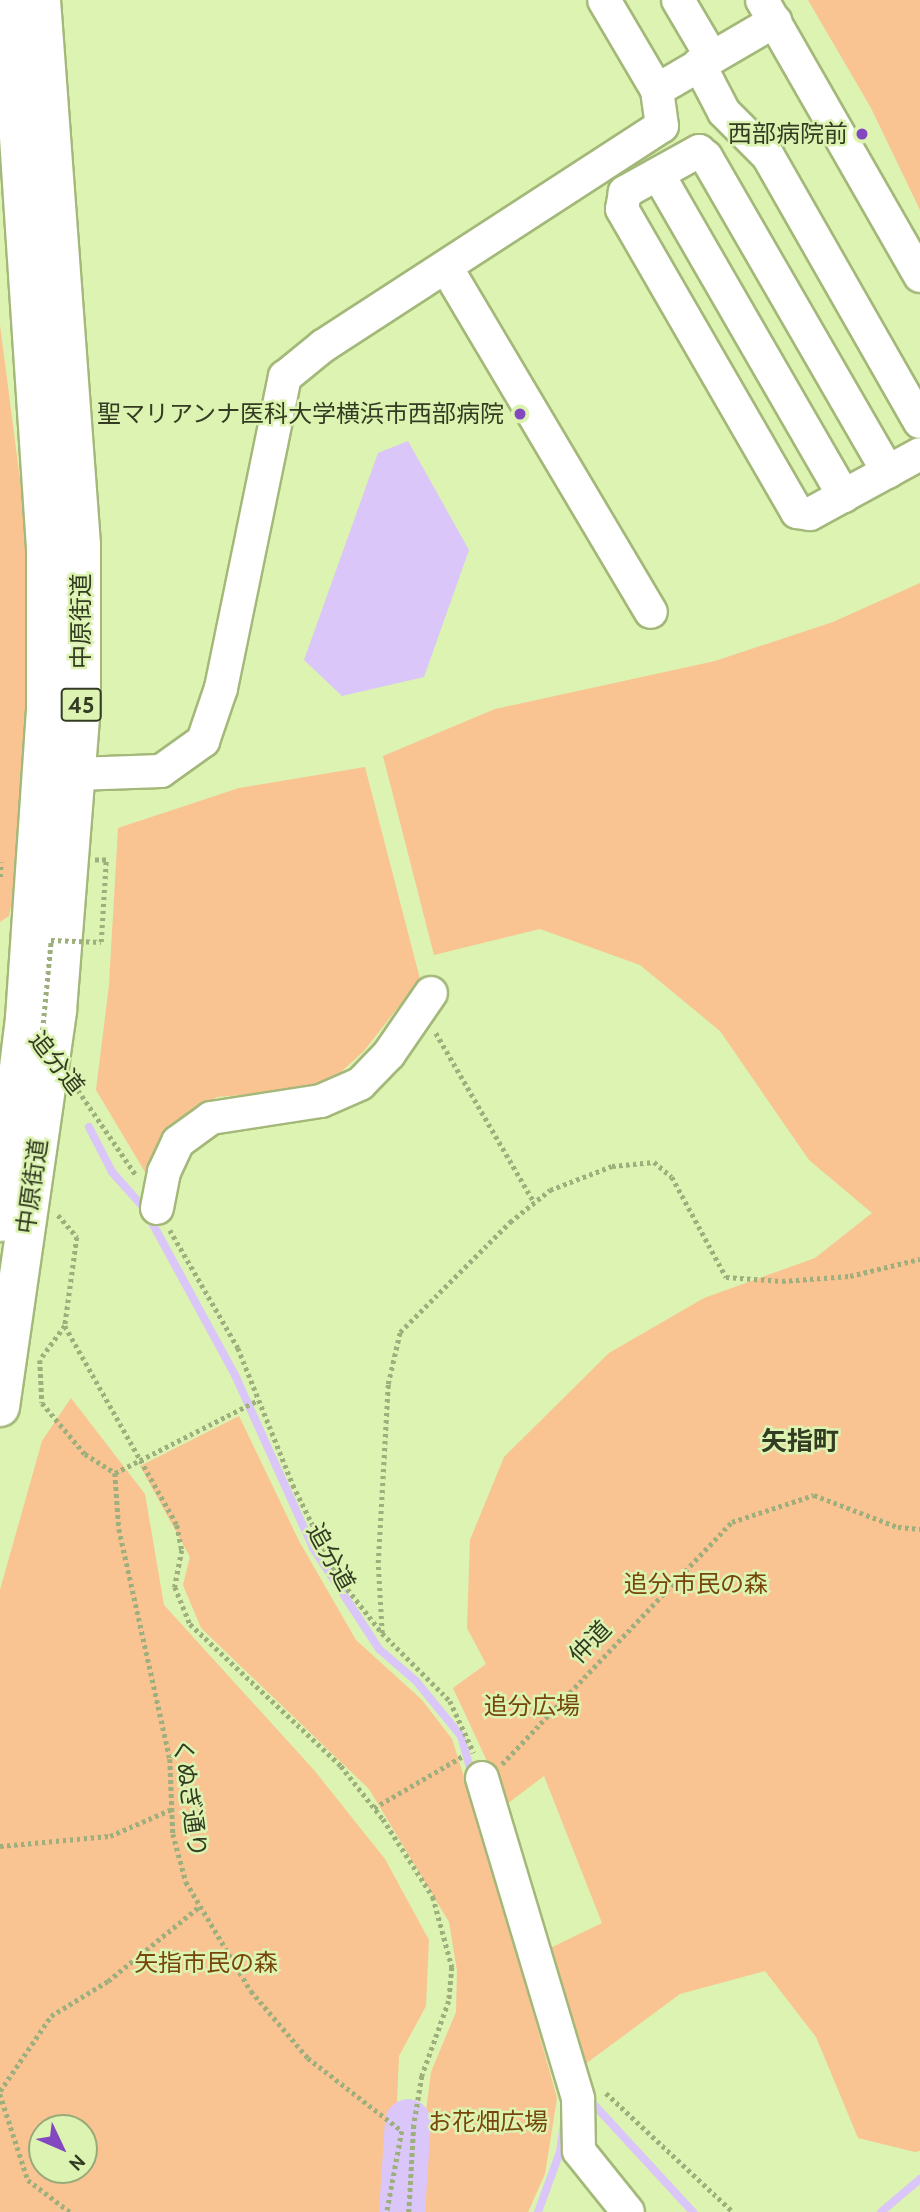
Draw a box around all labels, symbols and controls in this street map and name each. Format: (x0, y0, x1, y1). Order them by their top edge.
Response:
place label: 西部病院前 (728, 120, 848, 148)
marker: 西部病院前 (854, 126, 870, 142)
place label: 聖マリアンナ医科大学横浜市西部病院 (96, 400, 504, 428)
marker: 聖マリアンナ医科大学横浜市西部病院 (510, 404, 530, 424)
street label: 中原街道 (67, 573, 95, 669)
road number: 45 (60, 685, 102, 724)
street label: 追分道 (23, 1026, 91, 1100)
street label: 中原街道 (11, 1136, 53, 1236)
district label: 矢指町 (761, 1426, 839, 1458)
street label: 追分道 (301, 1519, 361, 1595)
park label: 追分市民の森 (624, 1570, 768, 1598)
street label: 仲道 (563, 1615, 617, 1669)
park label: 追分広場 (484, 1692, 580, 1720)
street label: くぬぎ通り (167, 1737, 213, 1859)
park label: 矢指市民の森 (134, 1949, 278, 1977)
park label: お花畑広場 (428, 2108, 548, 2136)
north arrow (28, 2114, 98, 2184)
text: N (64, 2150, 90, 2175)

